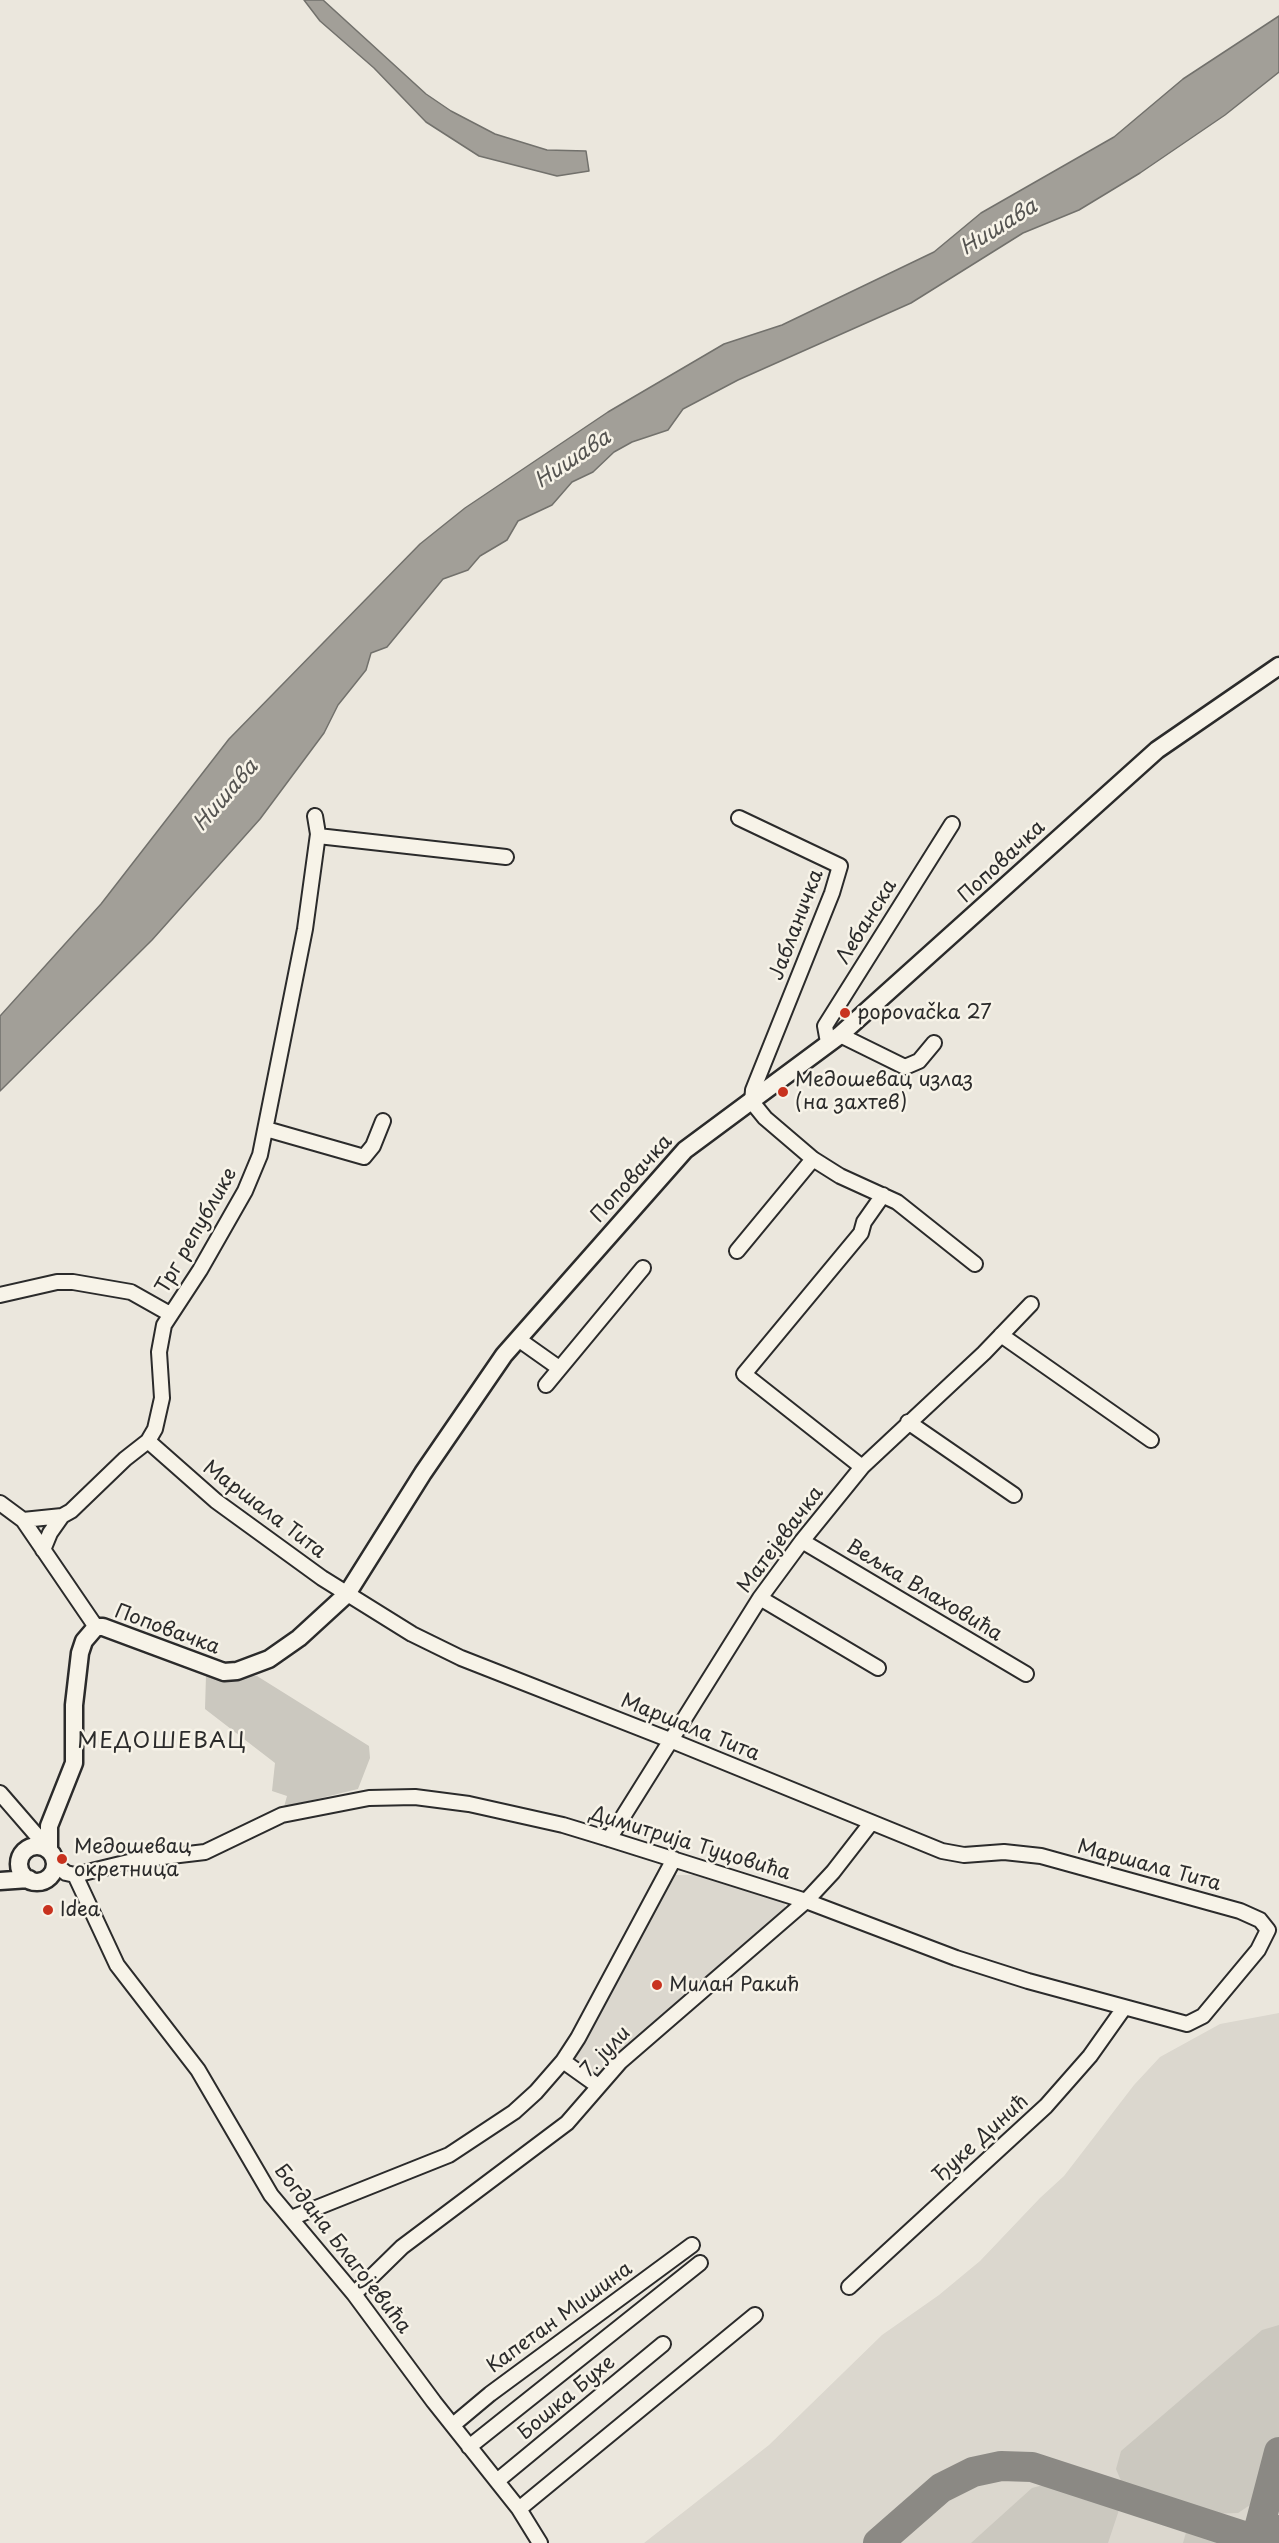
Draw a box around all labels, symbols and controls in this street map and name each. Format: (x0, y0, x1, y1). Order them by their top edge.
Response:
water label: Нишава (956, 195, 1042, 261)
water label: Нишава (530, 426, 616, 494)
water label: Нишава (188, 755, 264, 837)
street label: Поповачка (954, 816, 1050, 908)
street label: Јабланичка (765, 866, 829, 984)
street label: Лебанска (832, 875, 902, 969)
place label: popovačka 27 (857, 1001, 992, 1025)
marker: popovačka 27 (838, 1006, 852, 1020)
place label: Медошевац излаз (на захтев) (795, 1068, 973, 1115)
marker: Медошевац излаз (на захтев) (776, 1085, 790, 1099)
street label: Поповачка (586, 1130, 678, 1228)
street label: Трг републике (151, 1164, 243, 1298)
street label: Маршала Тита (198, 1456, 330, 1564)
street label: Матејевачка (733, 1482, 829, 1598)
street label: Вељка Влаховића (842, 1535, 1006, 1647)
street label: Поповачка (111, 1600, 223, 1660)
street label: Маршала Тита (617, 1689, 763, 1767)
district label: МЕДОШЕВАЦ (78, 1729, 246, 1755)
street label: Димитрија Туцовића (587, 1802, 793, 1886)
place label: Медошевац окретница (74, 1835, 191, 1882)
street label: Маршала Тита (1075, 1835, 1223, 1897)
marker: Медошевац окретница (55, 1852, 69, 1866)
place label: Idea (60, 1898, 100, 1922)
marker: Idea (41, 1903, 55, 1917)
place label: Милан Ракић (669, 1973, 799, 1997)
marker: Милан Ракић (650, 1978, 664, 1992)
street label: 7. јули (576, 2022, 636, 2082)
street label: Ђуке Динић (929, 2090, 1033, 2188)
street label: Богдана Благојевића (268, 2159, 416, 2339)
street label: Капетан Мишина (483, 2257, 637, 2379)
street label: Бошка Бухе (514, 2351, 620, 2445)

